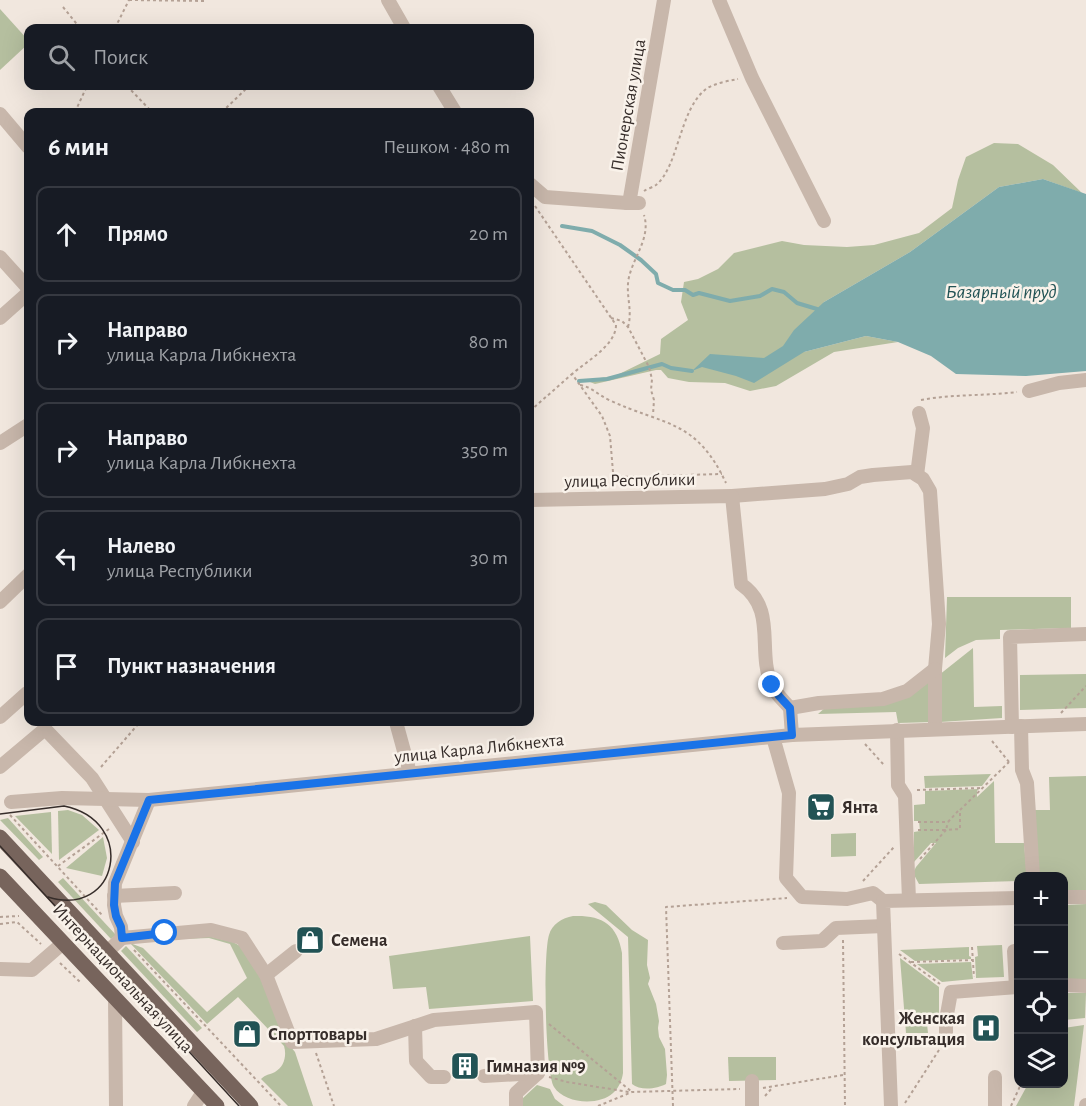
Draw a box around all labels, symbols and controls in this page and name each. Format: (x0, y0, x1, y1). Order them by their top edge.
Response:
search box (24, 24, 534, 90)
street label: Пионерская улица (608, 38, 649, 173)
icon: search (45, 41, 78, 74)
text: Поиск (93, 46, 148, 68)
text: 6 мин (48, 134, 109, 160)
text: Пешком · 480 m (383, 137, 510, 157)
icon: ahead (50, 218, 83, 251)
text: Прямо (107, 223, 168, 245)
text: 20 m (469, 224, 508, 244)
water label: Базарный пруд (945, 282, 1057, 302)
text: Направо (107, 319, 188, 341)
icon: right (50, 326, 83, 359)
text: 80 m (469, 332, 508, 352)
text: улица Карла Либкнехта (107, 345, 296, 365)
text: Направо (107, 427, 188, 449)
icon: right (50, 434, 83, 467)
text: 350 m (462, 440, 508, 460)
text: улица Карла Либкнехта (107, 453, 296, 473)
street label: улица Республики (563, 470, 696, 491)
text: Налево (107, 535, 176, 557)
icon: left (50, 542, 83, 575)
text: 30 m (470, 548, 508, 568)
text: улица Республики (107, 561, 253, 581)
icon: arrive (50, 650, 83, 683)
text: Пункт назначения (107, 655, 276, 677)
route end (758, 671, 784, 697)
street label: улица Карла Либкнехта (392, 730, 565, 767)
supermarket icon: Янта (805, 791, 837, 823)
place label: Янта (842, 799, 879, 817)
map controls (1014, 872, 1068, 1088)
button: + (1014, 872, 1068, 926)
street label: Интернациональная улица (49, 901, 196, 1057)
route start (151, 919, 177, 945)
shop icon: Семена (294, 924, 326, 956)
button: − (1014, 926, 1068, 980)
place label: Семена (331, 932, 388, 950)
button: locate (1014, 980, 1068, 1034)
place label: Женская консультация (862, 1010, 965, 1049)
hospital icon: Женская консультация (970, 1012, 1002, 1044)
shop icon: Спорттовары (231, 1018, 263, 1050)
place label: Спорттовары (268, 1026, 367, 1044)
button: layers (1014, 1034, 1068, 1088)
building icon: Гимназия №9 (449, 1050, 481, 1082)
place label: Гимназия №9 (486, 1058, 586, 1076)

